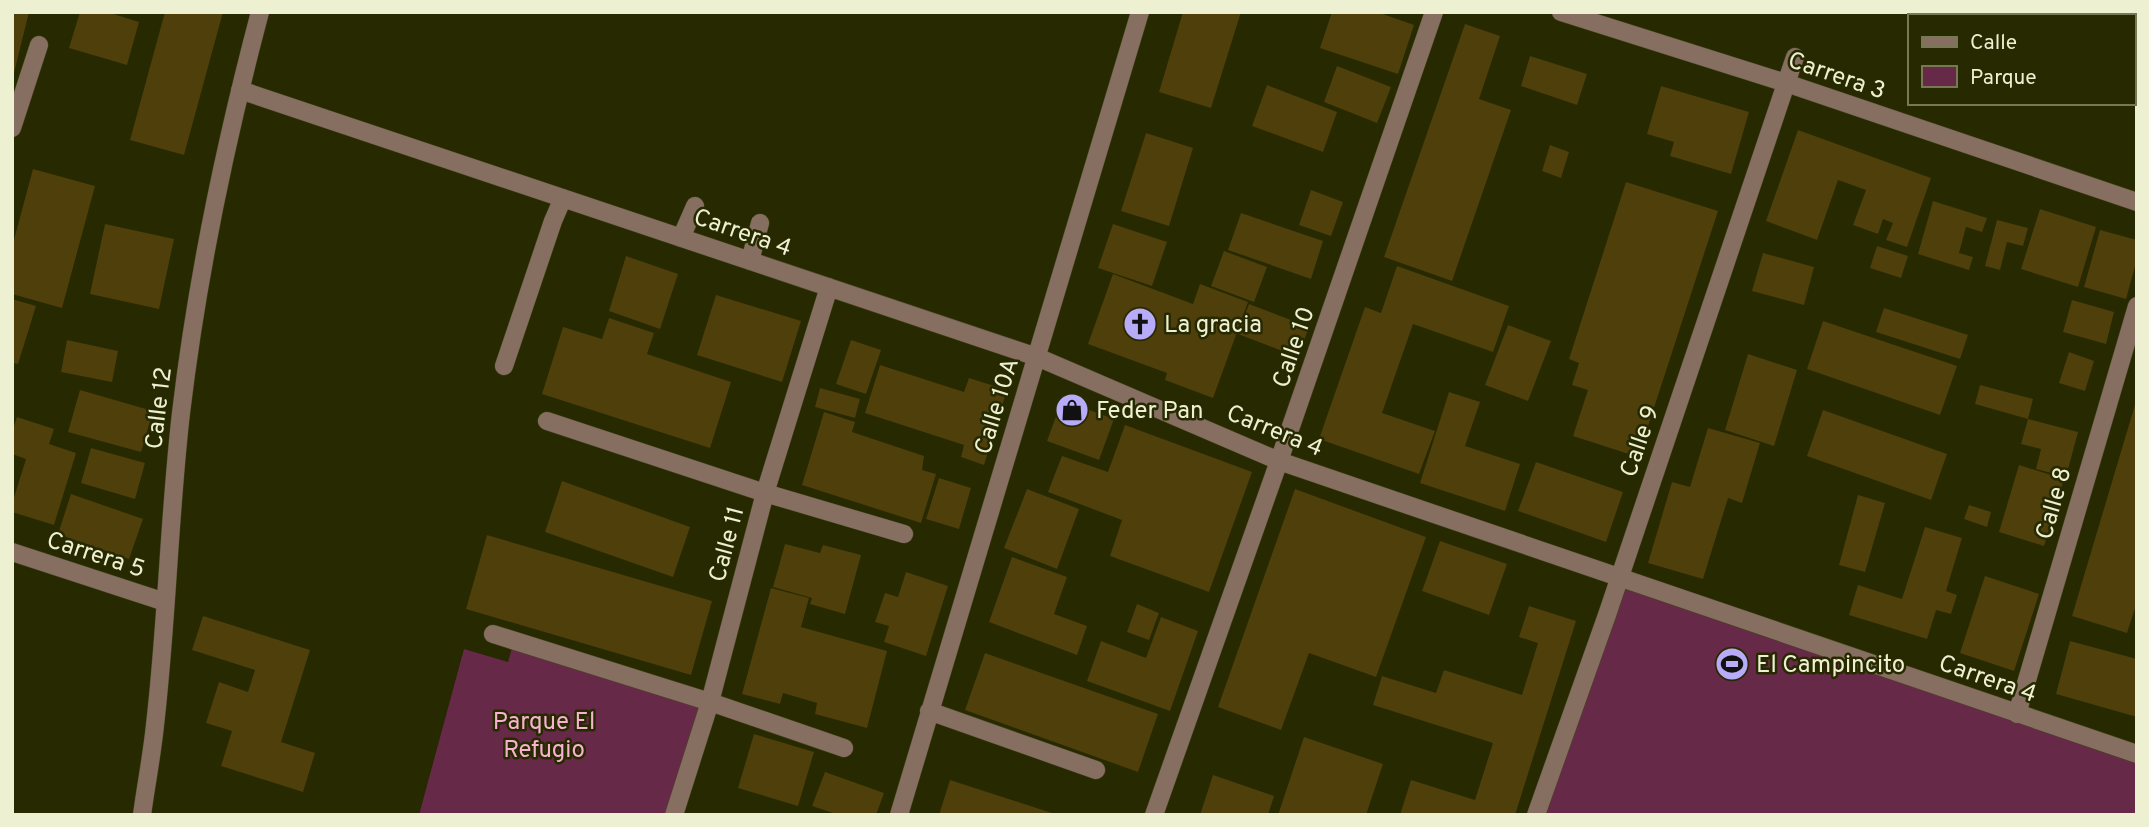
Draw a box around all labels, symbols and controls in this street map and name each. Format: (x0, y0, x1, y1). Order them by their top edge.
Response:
legend (1908, 14, 2135, 105)
text: Calle (1970, 30, 2017, 57)
street label: Carrera 3 (1784, 46, 1889, 108)
text: Parque (1970, 65, 2037, 92)
street label: Carrera 4 (689, 203, 795, 265)
street label: Calle 10 (1267, 303, 1323, 392)
church icon: La gracia (1121, 305, 1159, 343)
place label: La gracia (1164, 311, 1262, 341)
street label: Calle 10A (969, 355, 1027, 458)
street label: Calle 12 (140, 365, 180, 451)
shop icon: Feder Pan (1053, 391, 1091, 429)
place label: Feder Pan (1096, 397, 1204, 427)
street label: Carrera 4 (1222, 399, 1327, 465)
street label: Calle 9 (1615, 402, 1667, 481)
street label: Calle 8 (2030, 464, 2080, 543)
street label: Calle 11 (703, 503, 752, 586)
street label: Carrera 5 (42, 526, 148, 586)
sports icon: El Campincito (1713, 645, 1751, 683)
street label: Carrera 4 (1934, 649, 2040, 711)
place label: El Campincito (1756, 651, 1905, 681)
park label: Parque El Refugio (493, 708, 595, 766)

